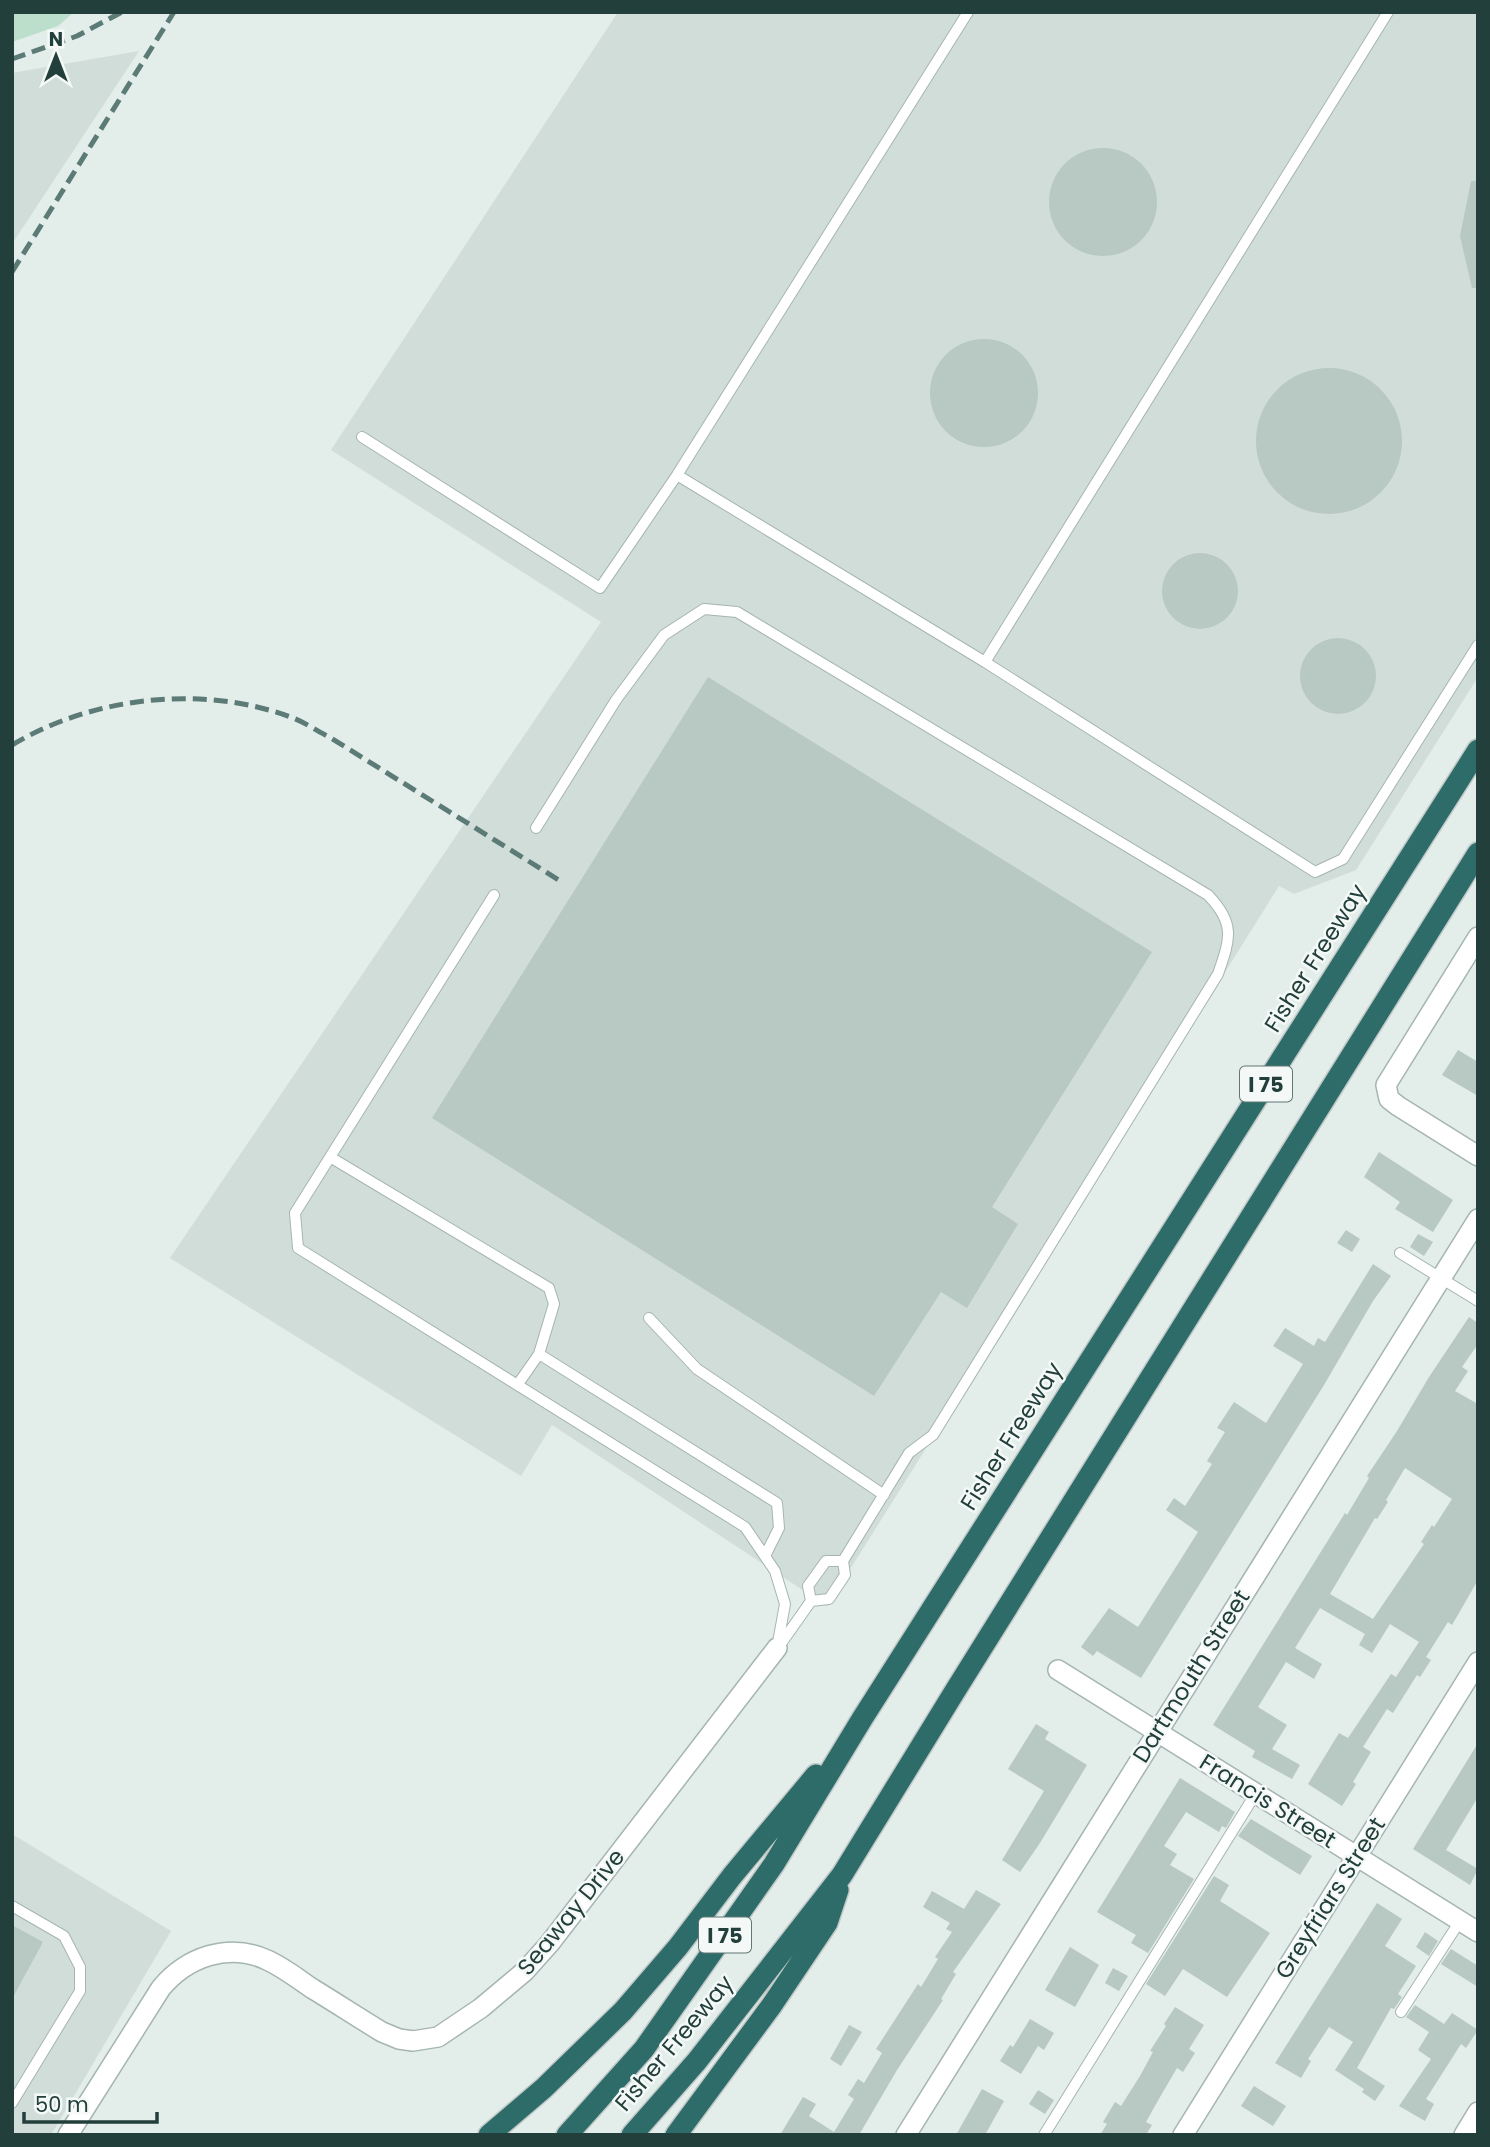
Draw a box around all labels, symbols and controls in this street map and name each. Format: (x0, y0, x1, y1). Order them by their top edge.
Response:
north arrow (21, 21, 91, 91)
text: N (49, 26, 63, 53)
street label: Fisher Freeway (1257, 878, 1373, 1038)
road number: I 75 (1240, 1066, 1292, 1102)
street label: Fisher Freeway (953, 1356, 1069, 1516)
street label: Dartmouth Street (1125, 1583, 1257, 1769)
street label: Francis Street (1194, 1746, 1342, 1856)
street label: Greyfriars Street (1267, 1811, 1393, 1985)
street label: Seaway Drive (510, 1842, 632, 1982)
road number: I 75 (699, 1918, 751, 1952)
street label: Fisher Freeway (607, 1968, 741, 2118)
scale bar (24, 2080, 158, 2124)
text: 50 m (35, 2090, 89, 2119)

